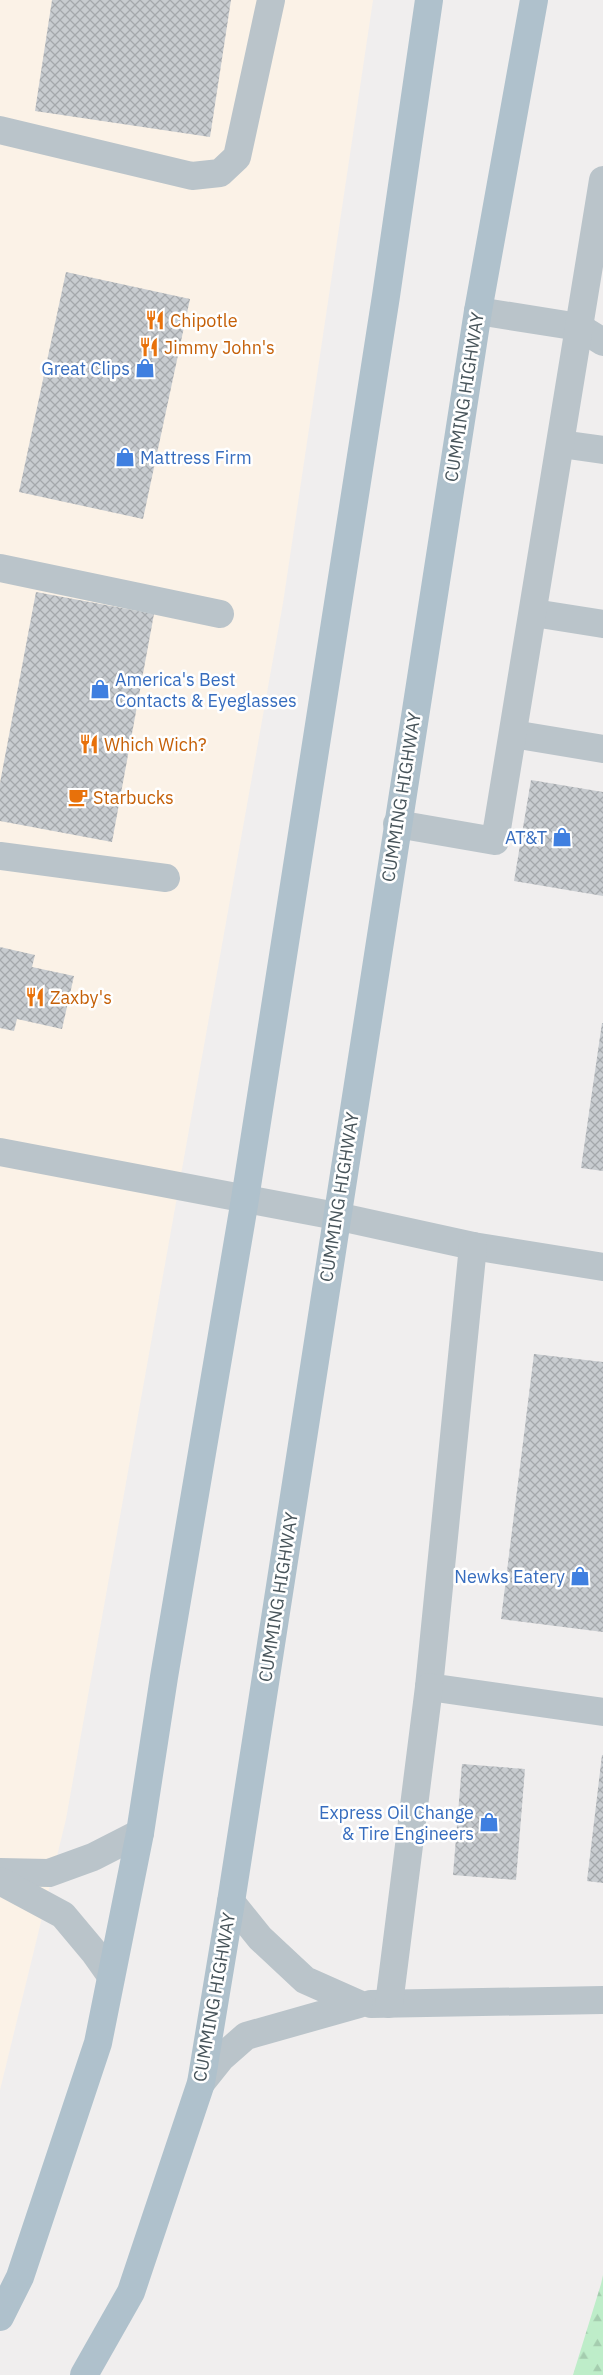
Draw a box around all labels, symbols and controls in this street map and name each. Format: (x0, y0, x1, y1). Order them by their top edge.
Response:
restaurant icon: Chipotle (144, 309, 166, 331)
place label: Chipotle (170, 309, 238, 332)
street label: CUMMING HIGHWAY (439, 310, 489, 484)
restaurant icon: Jimmy John's (138, 336, 160, 358)
place label: Jimmy John's (164, 336, 275, 359)
place label: Great Clips (41, 357, 130, 380)
shop icon: Great Clips (134, 357, 156, 379)
shop icon: Mattress Firm (114, 446, 136, 468)
place label: Mattress Firm (140, 446, 252, 469)
place label: America's Best Contacts & Eyeglasses (115, 668, 297, 712)
shop icon: America's Best Contacts & Eyeglasses (89, 678, 111, 700)
street label: CUMMING HIGHWAY (376, 710, 426, 884)
restaurant icon: Which Wich? (78, 733, 100, 755)
place label: Which Wich? (104, 733, 207, 756)
cafe icon: Starbucks (67, 786, 89, 808)
place label: Starbucks (93, 786, 174, 809)
place label: AT&T (505, 826, 547, 849)
shop icon: AT&T (551, 826, 573, 848)
restaurant icon: Zaxby's (24, 986, 46, 1008)
place label: Zaxby's (50, 986, 112, 1009)
street label: CUMMING HIGHWAY (314, 1110, 364, 1284)
street label: CUMMING HIGHWAY (253, 1510, 303, 1684)
place label: Newks Eatery (454, 1565, 565, 1588)
shop icon: Newks Eatery (569, 1565, 591, 1587)
place label: Express Oil Change & Tire Engineers (319, 1801, 474, 1845)
shop icon: Express Oil Change & Tire Engineers (478, 1811, 500, 1833)
street label: CUMMING HIGHWAY (188, 1910, 240, 2084)

